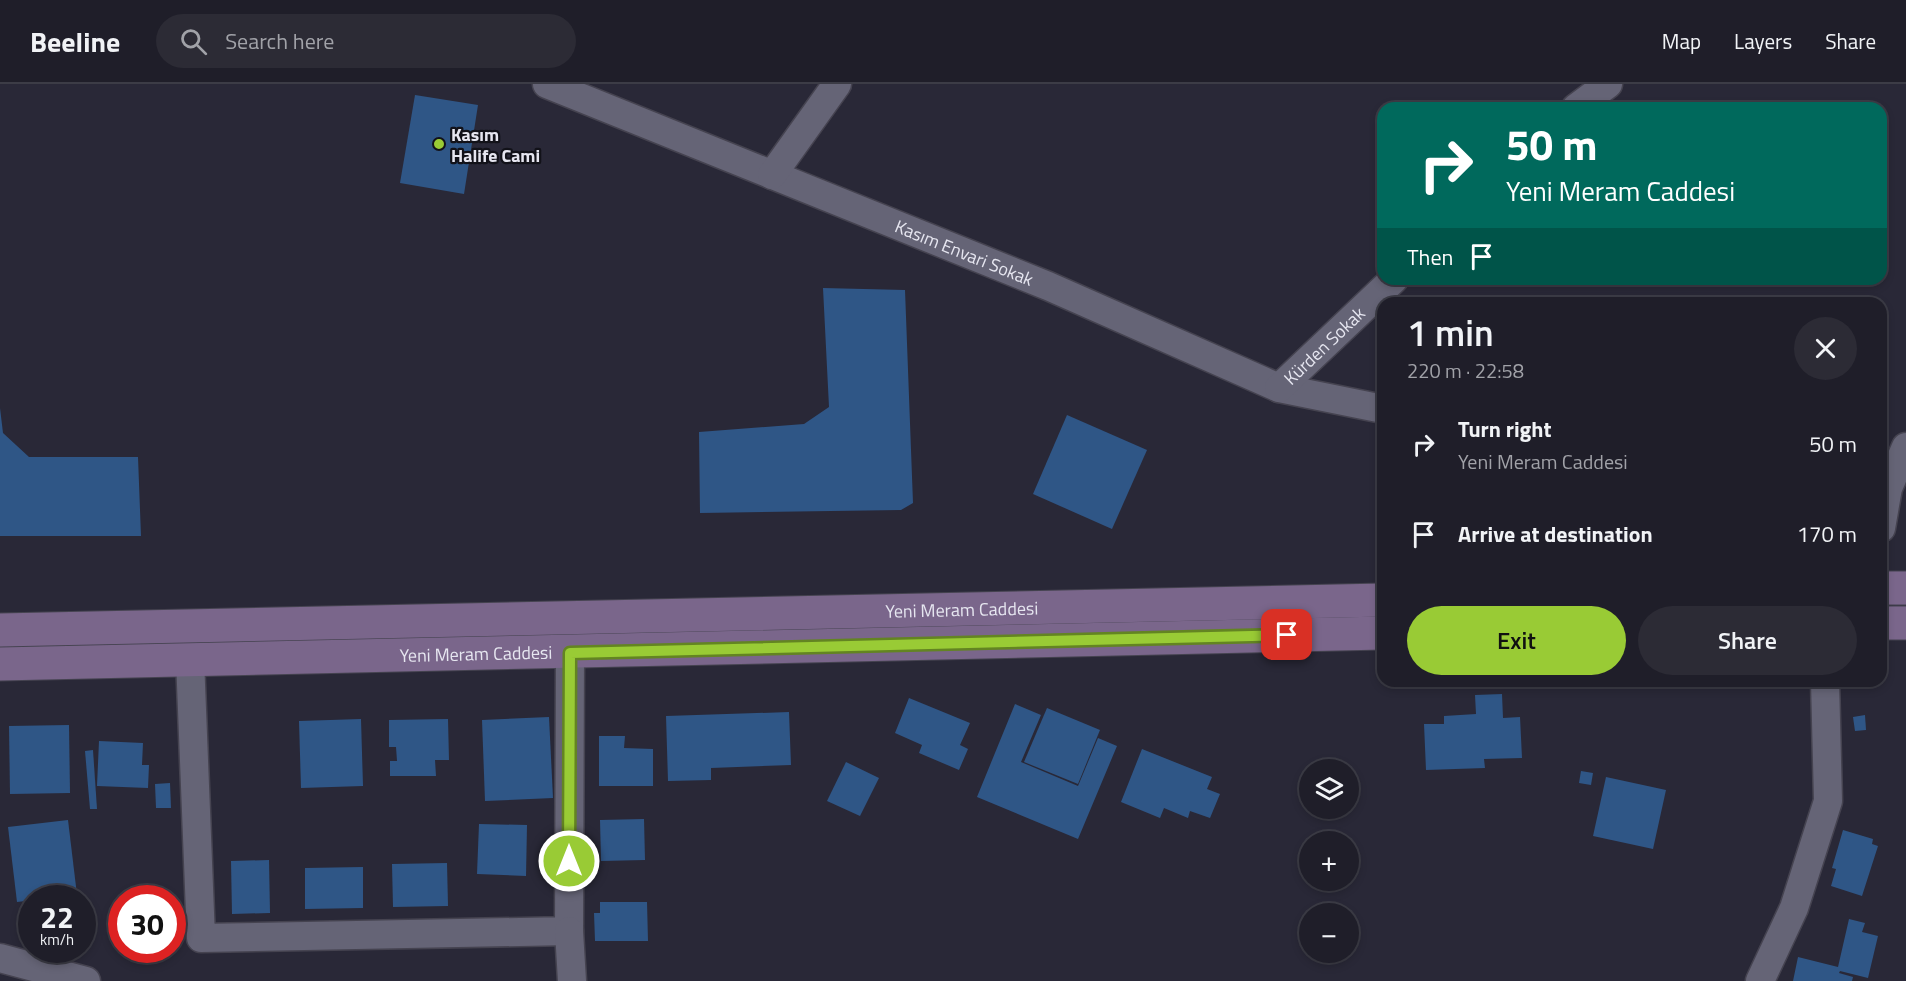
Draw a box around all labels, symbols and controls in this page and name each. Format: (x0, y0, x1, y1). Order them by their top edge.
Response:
search box (156, 14, 576, 68)
text: Beeline (30, 20, 120, 63)
text: Search here (225, 24, 334, 58)
icon: search (177, 25, 210, 58)
text: Map (1662, 25, 1701, 57)
text: Layers (1734, 25, 1792, 57)
text: Share (1825, 25, 1876, 57)
text: 50 m (1506, 112, 1598, 176)
place label: Kasım Halife Cami (451, 121, 540, 169)
icon: right (1407, 126, 1485, 204)
marker: Kasım Halife Cami (432, 137, 446, 151)
text: Yeni Meram Caddesi (1506, 170, 1735, 211)
street label: Kasım Envari Sokak (891, 212, 1038, 292)
text: Then (1407, 240, 1453, 274)
icon: arrive (1465, 240, 1498, 273)
street label: Kürden Sokak (1277, 300, 1371, 391)
text: 1 min (1407, 305, 1494, 360)
button: close (1794, 317, 1857, 380)
text: 220 m · 22:58 (1407, 355, 1524, 386)
text: Turn right (1458, 412, 1552, 446)
text: 50 m (1809, 427, 1857, 461)
icon: right (1407, 428, 1440, 461)
text: Yeni Meram Caddesi (1458, 446, 1628, 477)
text: Arrive at destination (1458, 517, 1653, 551)
text: 170 m (1797, 517, 1857, 551)
icon: arrive (1407, 518, 1440, 551)
street label: Yeni Meram Caddesi (885, 594, 1038, 624)
button: Exit (1407, 606, 1626, 675)
button: Share (1638, 606, 1857, 675)
pin (1261, 609, 1312, 660)
icon: arrive (1270, 618, 1303, 651)
street label: Yeni Meram Caddesi (399, 638, 553, 669)
map controls (1299, 759, 1359, 963)
button: layers (1299, 759, 1359, 819)
position arrow (537, 829, 601, 893)
button: + (1299, 831, 1359, 891)
speed limit sign: 30 (108, 885, 186, 963)
text: 22 (40, 894, 74, 940)
button: − (1299, 903, 1359, 963)
text: km/h (40, 928, 74, 951)

